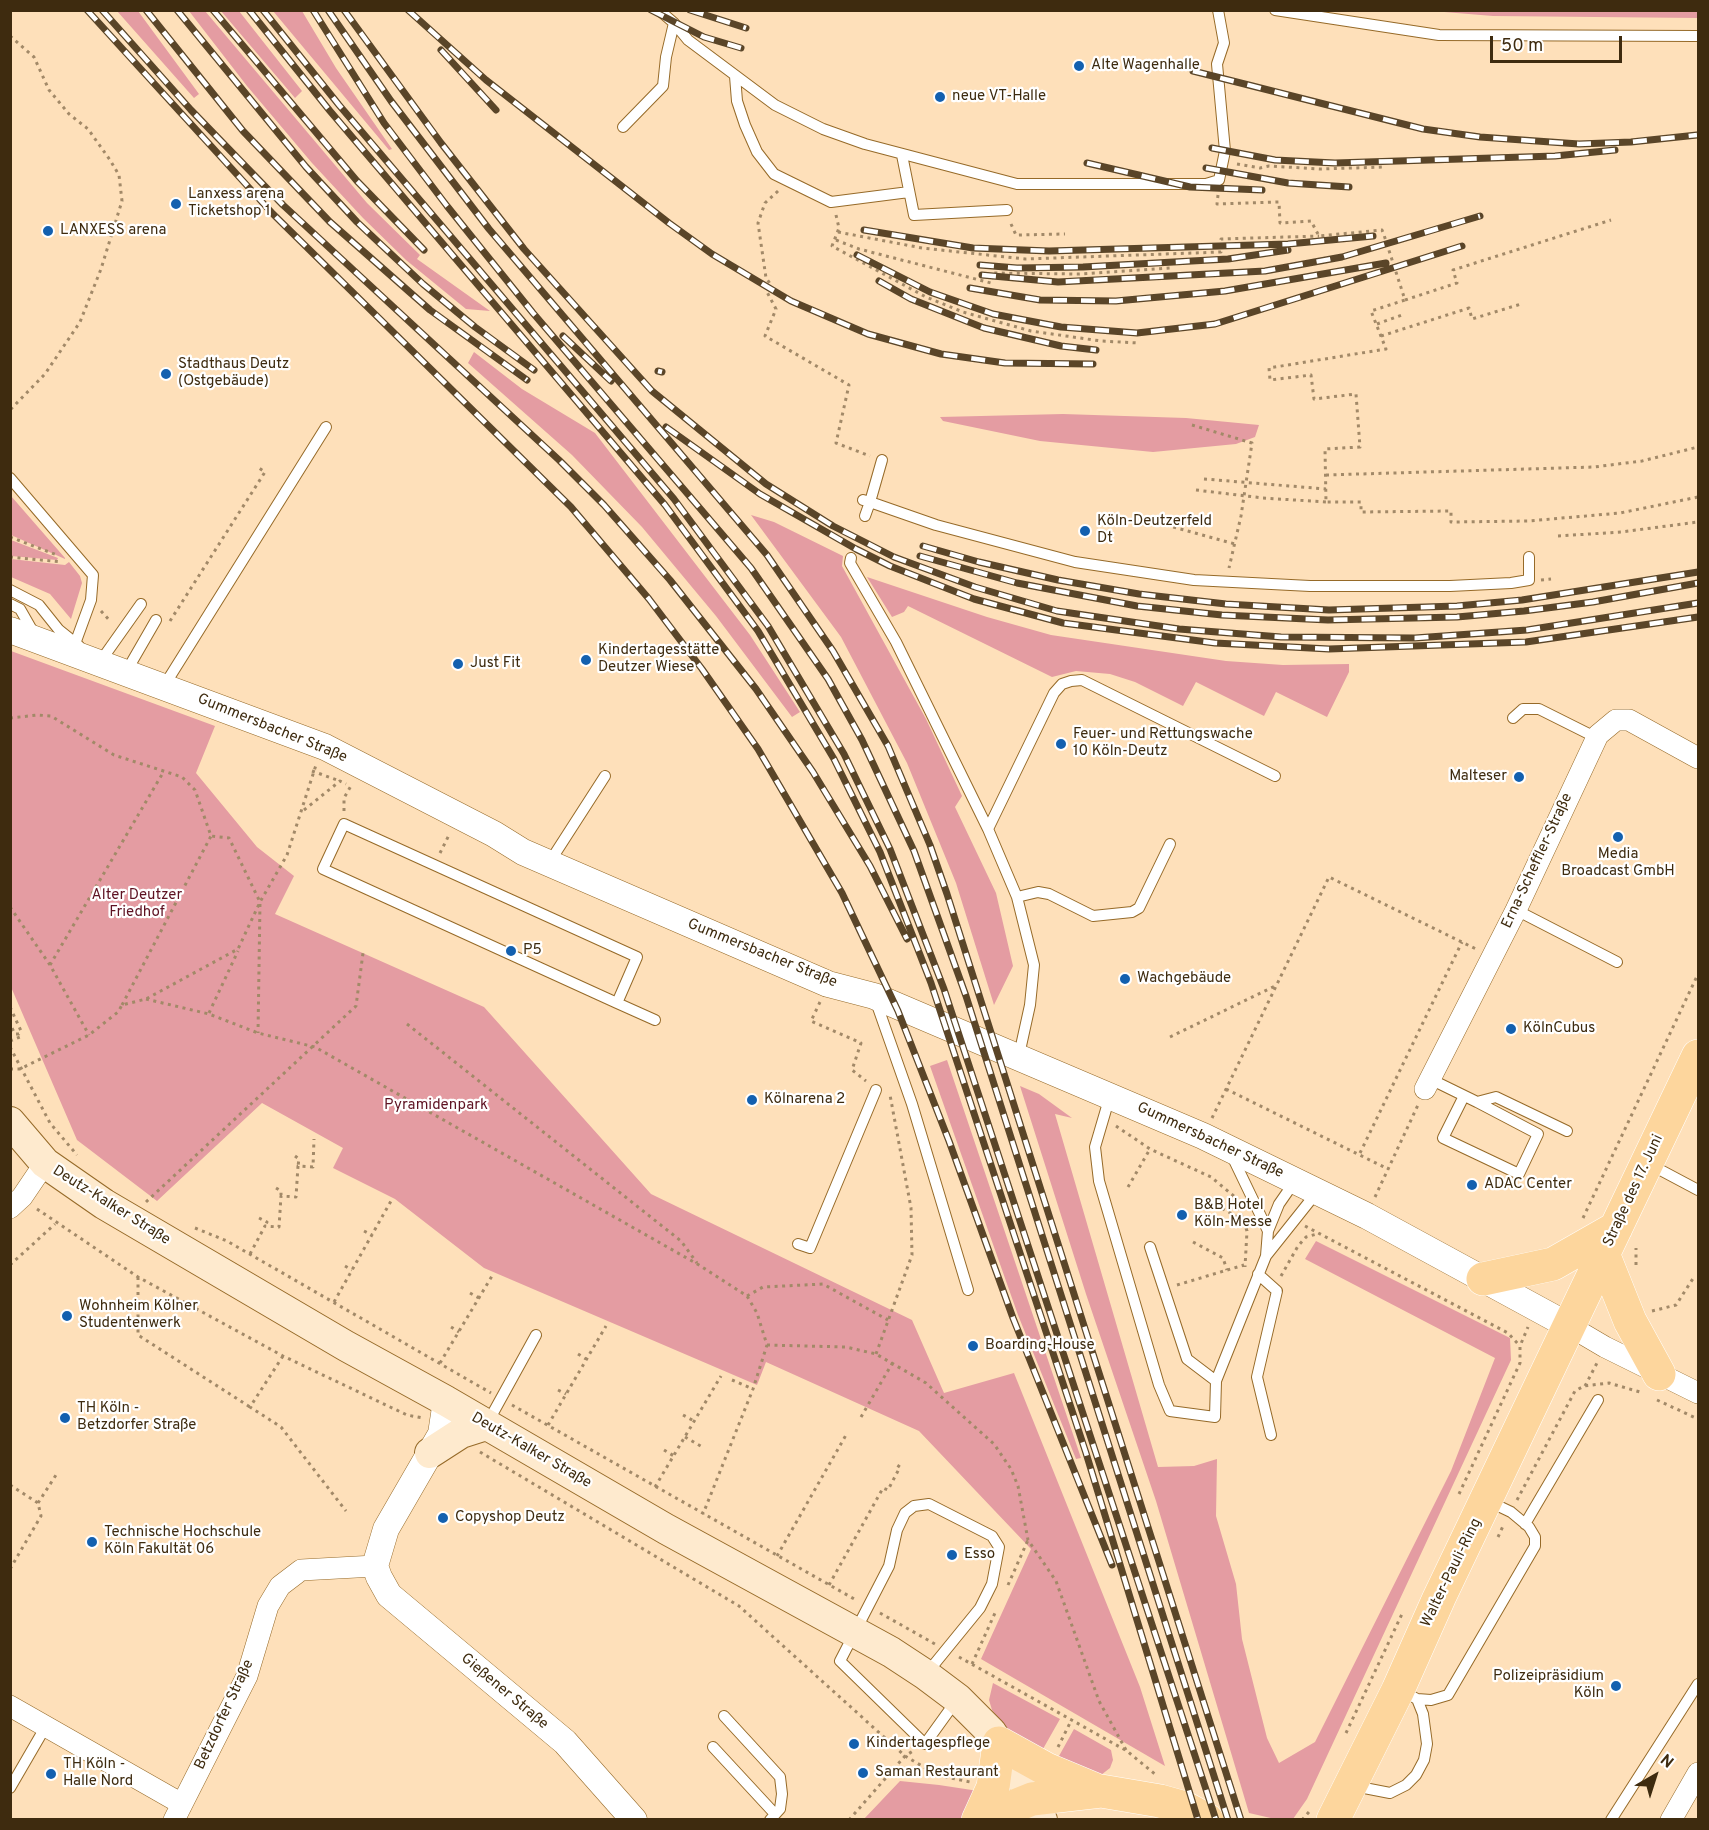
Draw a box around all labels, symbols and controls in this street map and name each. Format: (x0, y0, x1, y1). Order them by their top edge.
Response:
scale bar (1493, 24, 1625, 62)
text: 50 m (1501, 35, 1543, 58)
place label: Alte Wagenhalle (1091, 57, 1200, 75)
marker: Alte Wagenhalle (1072, 59, 1086, 73)
place label: neue VT-Halle (952, 88, 1046, 106)
marker: neue VT-Halle (933, 90, 947, 104)
place label: Lanxess arena Ticketshop 1 (188, 186, 284, 221)
marker: Lanxess arena Ticketshop 1 (169, 197, 183, 211)
place label: LANXESS arena (60, 222, 166, 240)
marker: LANXESS arena (41, 224, 55, 238)
place label: Stadthaus Deutz (Ostgebäude) (178, 356, 289, 391)
marker: Stadthaus Deutz (Ostgebäude) (159, 367, 173, 381)
place label: Köln-Deutzerfeld Dt (1097, 513, 1212, 548)
marker: Köln-Deutzerfeld Dt (1078, 524, 1092, 538)
place label: Kindertagesstätte Deutzer Wiese (598, 642, 719, 677)
marker: Kindertagesstätte Deutzer Wiese (579, 653, 593, 667)
place label: Just Fit (470, 655, 521, 673)
marker: Just Fit (451, 657, 465, 671)
street label: Gummersbacher Straße (195, 691, 349, 767)
place label: Feuer- und Rettungswache 10 Köln-Deutz (1073, 726, 1253, 761)
marker: Feuer- und Rettungswache 10 Köln-Deutz (1054, 737, 1068, 751)
place label: Malteser (1449, 768, 1507, 786)
marker: Malteser (1512, 770, 1526, 784)
street label: Erna-Scheffler-Straße (1499, 791, 1577, 931)
marker: Media Broadcast GmbH (1611, 830, 1625, 844)
place label: Media Broadcast GmbH (1561, 846, 1675, 881)
park label: Alter Deutzer Friedhof (92, 887, 182, 922)
street label: Gummersbacher Straße (685, 916, 839, 992)
place label: P5 (523, 942, 542, 960)
marker: P5 (504, 944, 518, 958)
place label: Wachgebäude (1137, 970, 1231, 988)
marker: Wachgebäude (1118, 972, 1132, 986)
place label: KölnCubus (1523, 1020, 1595, 1038)
marker: KölnCubus (1504, 1022, 1518, 1036)
place label: Kölnarena 2 (764, 1091, 845, 1109)
marker: Kölnarena 2 (745, 1093, 759, 1107)
park label: Pyramidenpark (384, 1097, 488, 1115)
street label: Gummersbacher Straße (1134, 1099, 1286, 1183)
street label: Straße des 17. Juni (1600, 1132, 1668, 1250)
street label: Deutz-Kalker Straße (49, 1162, 173, 1250)
place label: ADAC Center (1484, 1176, 1572, 1194)
marker: ADAC Center (1465, 1178, 1479, 1192)
place label: B&B Hotel Köln-Messe (1194, 1197, 1272, 1232)
marker: B&B Hotel Köln-Messe (1175, 1208, 1189, 1222)
place label: Wohnheim Kölner Studentenwerk (79, 1298, 198, 1333)
marker: Wohnheim Kölner Studentenwerk (60, 1309, 74, 1323)
place label: Boarding-House (985, 1337, 1095, 1355)
marker: Boarding-House (966, 1339, 980, 1353)
place label: TH Köln - Betzdorfer Straße (77, 1400, 196, 1435)
street label: Deutz-Kalker Straße (468, 1409, 594, 1493)
marker: TH Köln - Betzdorfer Straße (58, 1411, 72, 1425)
place label: Copyshop Deutz (455, 1509, 565, 1527)
marker: Copyshop Deutz (436, 1511, 450, 1525)
street label: Walter-Pauli-Ring (1418, 1516, 1486, 1630)
place label: Technische Hochschule Köln Fakultät 06 (104, 1524, 261, 1559)
marker: Technische Hochschule Köln Fakultät 06 (85, 1535, 99, 1549)
place label: Esso (964, 1546, 995, 1564)
marker: Esso (945, 1548, 959, 1562)
street label: Gießener Straße (457, 1650, 551, 1734)
street label: Betzdorfer Straße (192, 1657, 258, 1773)
place label: Polizeipräsidium Köln (1493, 1668, 1604, 1703)
marker: Polizeipräsidium Köln (1609, 1679, 1623, 1693)
place label: Kindertagespflege (866, 1735, 990, 1753)
marker: Kindertagespflege (847, 1737, 861, 1751)
north arrow (1625, 1746, 1685, 1806)
text: N (1656, 1751, 1677, 1773)
place label: TH Köln - Halle Nord (63, 1756, 133, 1791)
place label: Saman Restaurant (875, 1764, 999, 1782)
marker: Saman Restaurant (856, 1766, 870, 1780)
marker: TH Köln - Halle Nord (44, 1767, 58, 1781)

